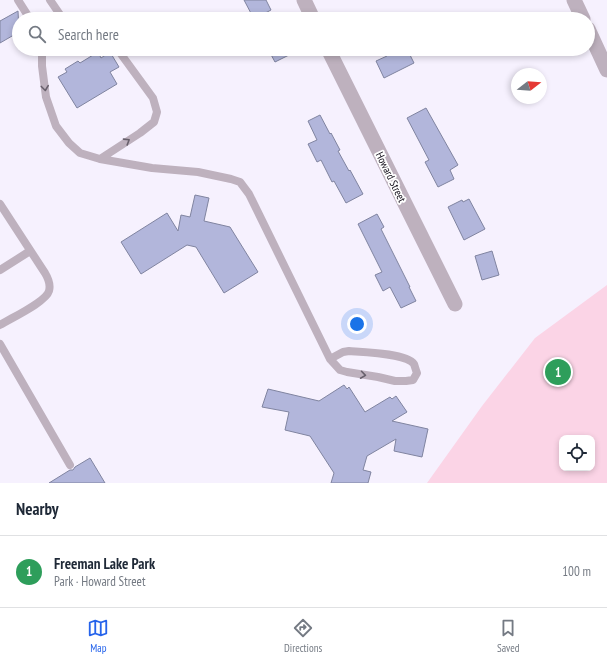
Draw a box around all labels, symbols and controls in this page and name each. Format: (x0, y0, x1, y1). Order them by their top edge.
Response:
search box (12, 12, 595, 56)
icon: search (26, 23, 48, 45)
text: Search here (58, 25, 119, 44)
north arrow (511, 68, 547, 104)
one-way arrow (40, 85, 49, 91)
one-way arrow (123, 139, 130, 146)
street label: Howard Street (373, 150, 409, 204)
your location (347, 314, 367, 334)
pin: 1 (545, 357, 571, 387)
one-way arrow (360, 370, 366, 379)
map controls (559, 435, 595, 471)
button: locate (559, 435, 595, 471)
text: Nearby (16, 498, 59, 520)
text: Freeman Lake Park (54, 554, 155, 573)
text: 1 (26, 563, 32, 580)
text: 100 m (562, 563, 591, 580)
text: Park · Howard Street (54, 573, 145, 590)
tab: Map (87, 617, 109, 655)
tab: Directions (284, 617, 322, 655)
tab: Saved (497, 617, 520, 655)

